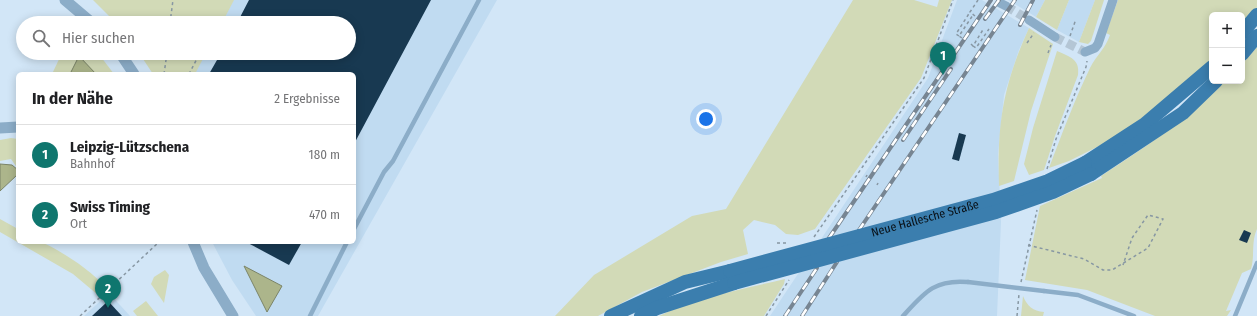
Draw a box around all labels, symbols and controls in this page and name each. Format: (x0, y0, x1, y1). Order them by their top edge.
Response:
map controls (1209, 12, 1245, 84)
button: + (1209, 12, 1245, 48)
search box (16, 16, 356, 60)
icon: search (30, 27, 52, 49)
text: Hier suchen (62, 29, 135, 47)
pin: 1 (930, 42, 956, 75)
button: − (1209, 48, 1245, 84)
text: In der Nähe (32, 88, 113, 109)
text: 2 Ergebnisse (274, 91, 340, 106)
your location (696, 109, 716, 129)
text: Leipzig-Lützschena (70, 138, 189, 156)
text: 1 (42, 147, 48, 162)
text: 180 m (309, 147, 340, 162)
text: Bahnhof (70, 156, 115, 171)
street label: Neue Hallesche Straße (870, 197, 980, 240)
text: Swiss Timing (70, 198, 150, 216)
text: 2 (42, 207, 48, 222)
text: 470 m (309, 207, 340, 222)
text: Ort (70, 216, 87, 231)
pin: 2 (95, 275, 121, 308)

